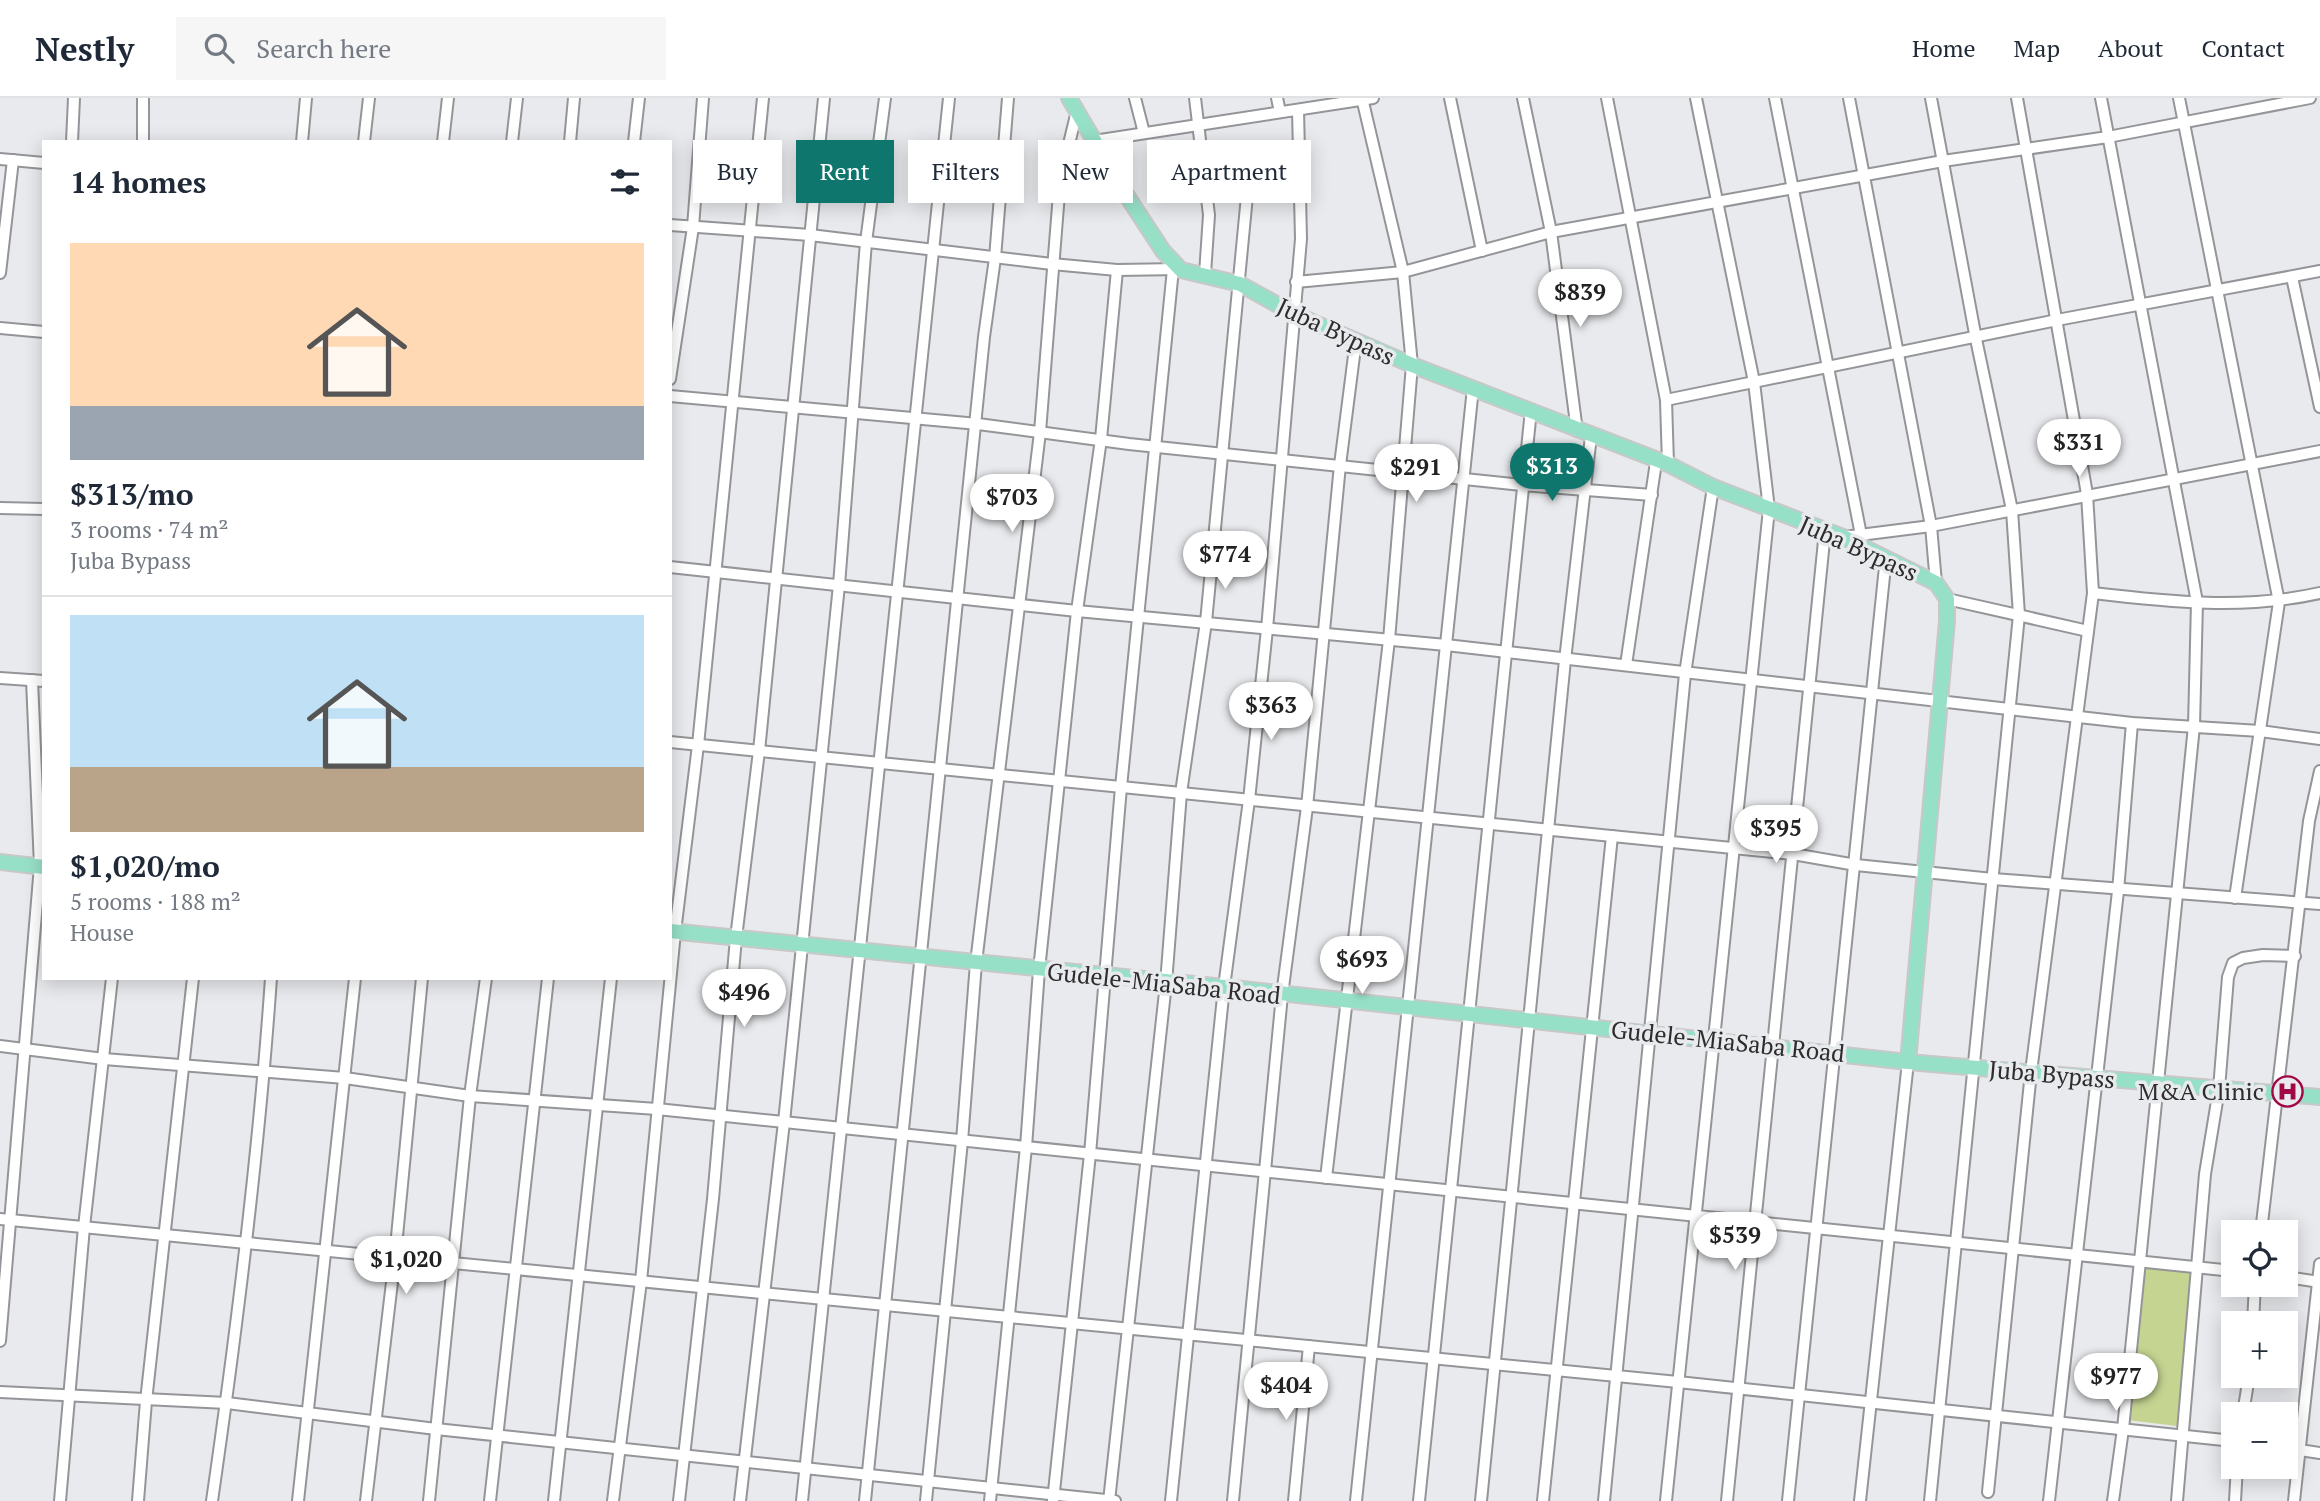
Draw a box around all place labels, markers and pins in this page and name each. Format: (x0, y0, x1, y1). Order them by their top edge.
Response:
pin: $839 (1539, 270, 1621, 329)
pin: $331 (2038, 420, 2120, 479)
pin: $291 (1375, 444, 1457, 504)
pin: $313 (1511, 444, 1593, 503)
pin: $703 (971, 474, 1053, 534)
pin: $774 (1184, 532, 1266, 591)
pin: $363 (1230, 682, 1312, 742)
pin: $395 (1735, 806, 1817, 865)
pin: $693 (1321, 936, 1403, 996)
pin: $496 (703, 970, 785, 1029)
hospital icon: M&A Clinic (2270, 1074, 2304, 1108)
place label: M&A Clinic (2138, 1075, 2264, 1107)
pin: $539 (1694, 1212, 1776, 1272)
pin: $1,020 (349, 1236, 463, 1296)
pin: $977 (2075, 1354, 2157, 1413)
pin: $404 (1245, 1362, 1327, 1422)

